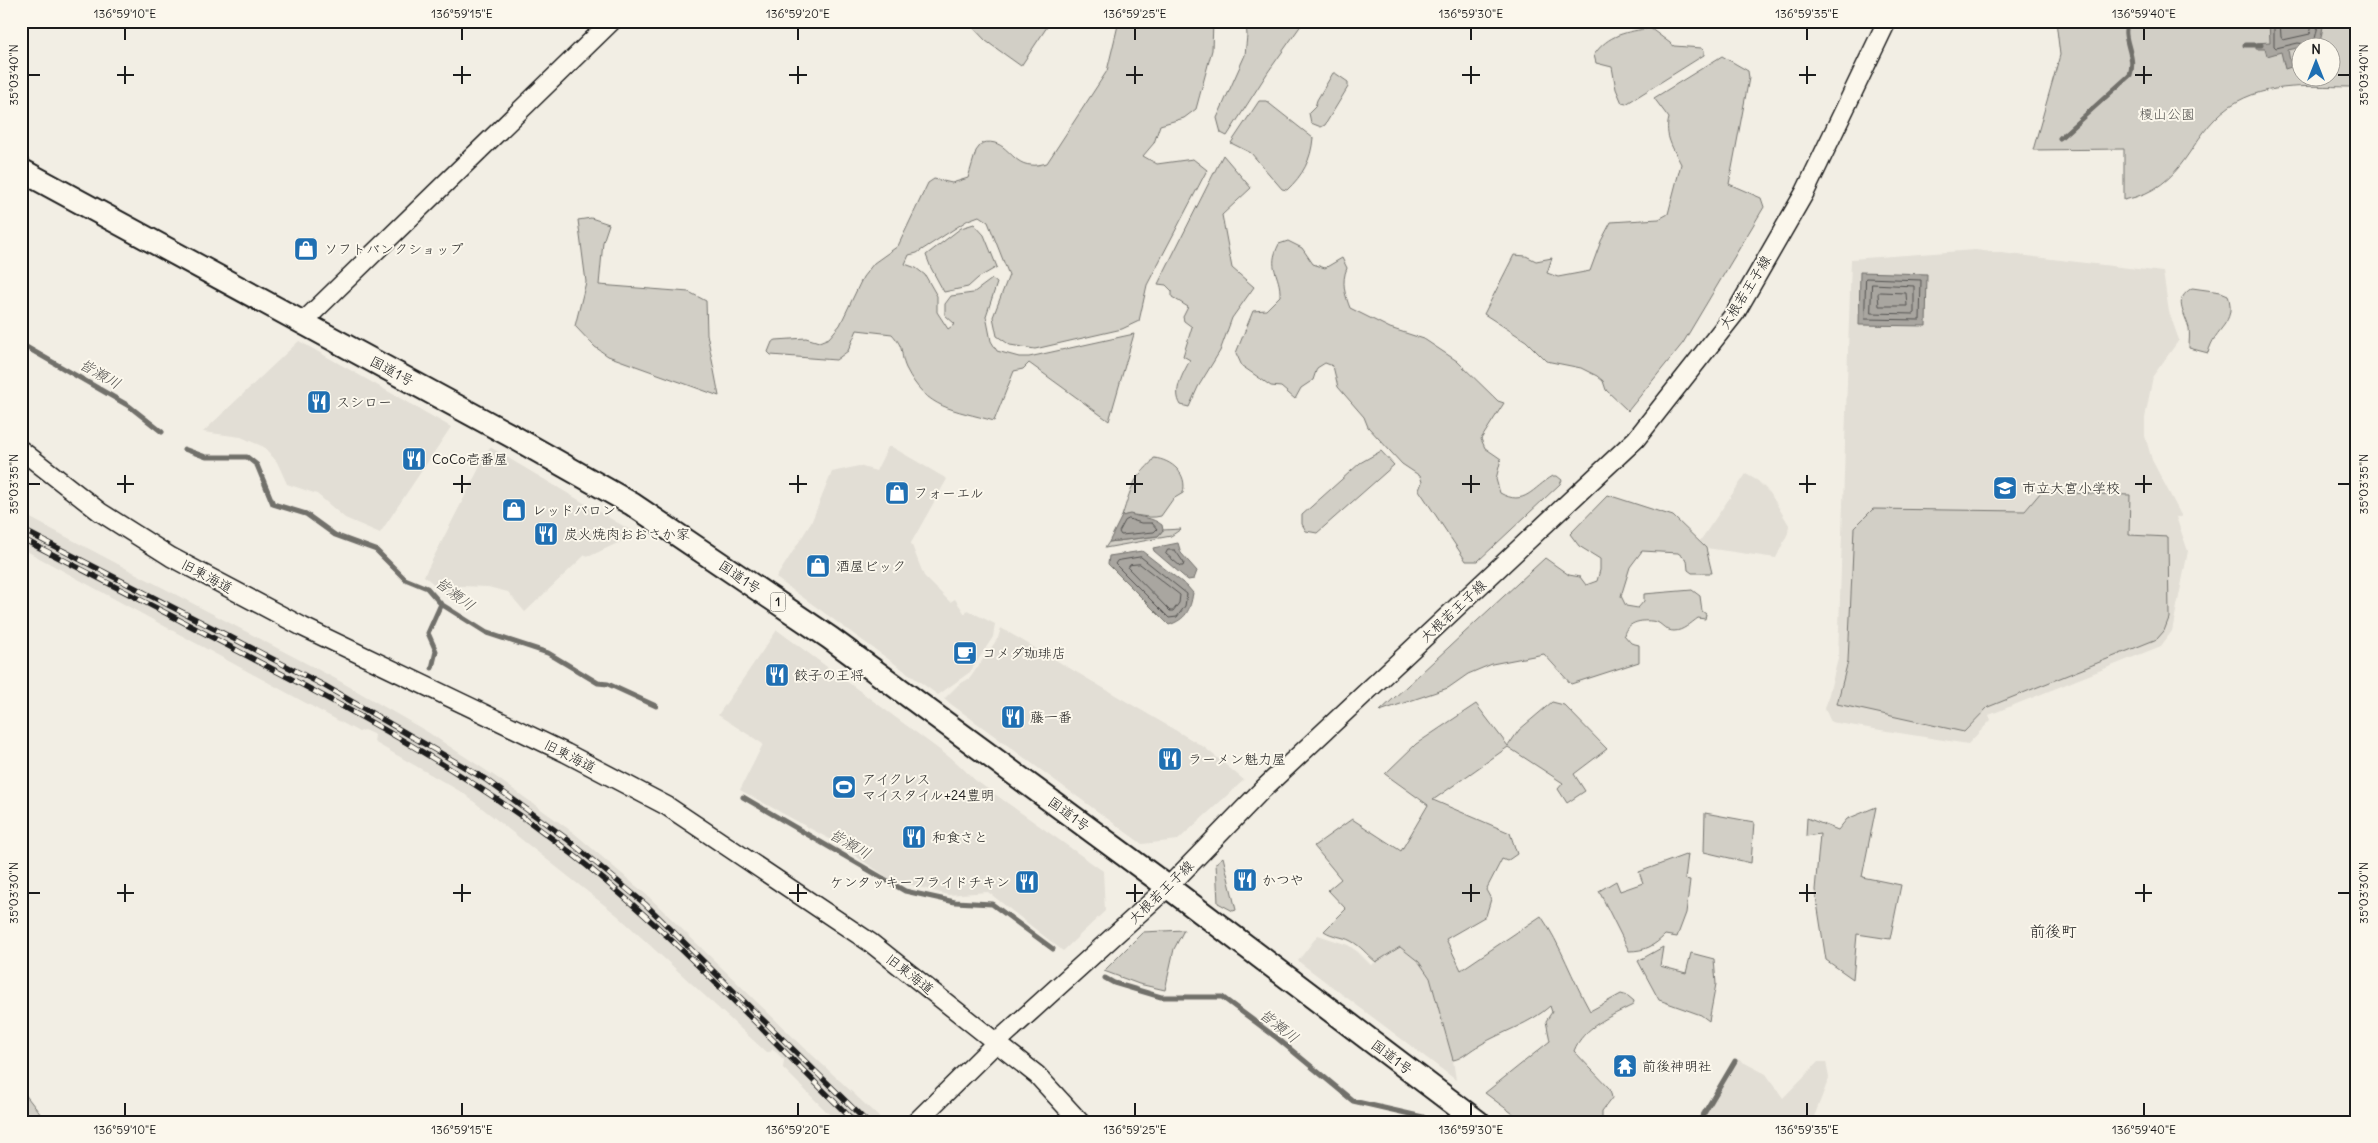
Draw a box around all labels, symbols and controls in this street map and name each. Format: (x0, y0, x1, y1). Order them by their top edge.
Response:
text: 136°59'10"E (94, 6, 156, 21)
text: 136°59'15"E (431, 6, 493, 21)
text: 136°59'20"E (766, 6, 830, 21)
text: 136°59'25"E (1103, 6, 1167, 21)
text: 136°59'30"E (1439, 6, 1503, 21)
text: 136°59'35"E (1775, 6, 1839, 21)
text: 136°59'40"E (2112, 6, 2176, 21)
north arrow (2290, 38, 2340, 88)
text: N (2311, 40, 2321, 58)
text: 35°03'40"N (6, 44, 21, 106)
text: 35°03'40"N (2356, 44, 2371, 106)
park label: 榎山公園 (2139, 105, 2195, 123)
shop icon: ソフトバンクショップ (293, 236, 319, 262)
place label: ソフトバンクショップ (324, 240, 463, 258)
street label: 大根若王子線 (1715, 252, 1775, 332)
street label: 国道1号 (367, 352, 417, 390)
water label: 皆瀬川 (76, 354, 124, 393)
restaurant icon: スシロー (306, 389, 332, 415)
place label: スシロー (336, 393, 392, 411)
restaurant icon: CoCo壱番屋 (401, 446, 427, 472)
place label: CoCo壱番屋 (432, 450, 508, 468)
text: 35°03'35"N (6, 454, 21, 514)
text: 35°03'35"N (2356, 454, 2371, 514)
school or university icon: 市立大宮小学校 (1992, 475, 2018, 501)
place label: 市立大宮小学校 (2022, 479, 2120, 497)
shop icon: フォーエル (884, 480, 910, 506)
place label: フォーエル (914, 484, 984, 502)
shop icon: レッドバロン (501, 497, 527, 523)
place label: レッドバロン (532, 501, 616, 519)
restaurant icon: 炭火焼肉おおさか家 (533, 521, 559, 547)
place label: 炭火焼肉おおさか家 (564, 525, 690, 543)
shop icon: 酒屋ビック (805, 553, 831, 579)
street label: 旧東海道 (178, 555, 236, 597)
street label: 国道1号 (715, 556, 765, 598)
place label: 酒屋ビック (836, 557, 906, 575)
water label: 皆瀬川 (432, 572, 479, 615)
street label: 大根若王子線 (1416, 576, 1490, 646)
road number: 1 (770, 592, 786, 612)
cafe icon: コメダ珈琲店 (952, 640, 978, 666)
place label: コメダ珈琲店 (982, 644, 1066, 662)
restaurant icon: 餃子の王将 (764, 662, 790, 688)
place label: 餃子の王将 (794, 666, 864, 684)
restaurant icon: 藤一番 (1000, 704, 1026, 730)
place label: 藤一番 (1030, 708, 1072, 726)
street label: 旧東海道 (541, 735, 599, 777)
restaurant icon: ラーメン魁力屋 (1157, 746, 1183, 772)
place label: ラーメン魁力屋 (1188, 750, 1286, 768)
place label: アイクレス マイスタイル+24豊明 (862, 770, 994, 804)
sports icon: アイクレス マイスタイル+24豊明 (831, 774, 857, 800)
street label: 国道1号 (1044, 793, 1094, 835)
water label: 皆瀬川 (826, 824, 874, 863)
restaurant icon: 和食さと (901, 824, 927, 850)
place label: 和食さと (932, 828, 988, 846)
street label: 大根若王子線 (1125, 856, 1197, 928)
text: 35°03'30"N (6, 862, 21, 924)
text: 35°03'30"N (2356, 862, 2371, 924)
restaurant icon: かつや (1232, 867, 1258, 893)
restaurant icon: ケンタッキーフライドチキン (1014, 869, 1040, 895)
place label: かつや (1262, 871, 1304, 889)
place label: ケンタッキーフライドチキン (830, 873, 1010, 891)
district label: 前後町 (2029, 921, 2077, 941)
street label: 旧東海道 (882, 950, 938, 998)
water label: 皆瀬川 (1256, 1004, 1303, 1047)
street label: 国道1号 (1368, 1036, 1416, 1078)
temple icon: 前後神明社 (1612, 1053, 1638, 1079)
place label: 前後神明社 (1642, 1057, 1712, 1075)
text: 136°59'10"E (94, 1122, 156, 1137)
text: 136°59'15"E (431, 1122, 493, 1137)
text: 136°59'20"E (766, 1122, 830, 1137)
text: 136°59'25"E (1103, 1122, 1167, 1137)
text: 136°59'30"E (1439, 1122, 1503, 1137)
text: 136°59'35"E (1775, 1122, 1839, 1137)
text: 136°59'40"E (2112, 1122, 2176, 1137)

